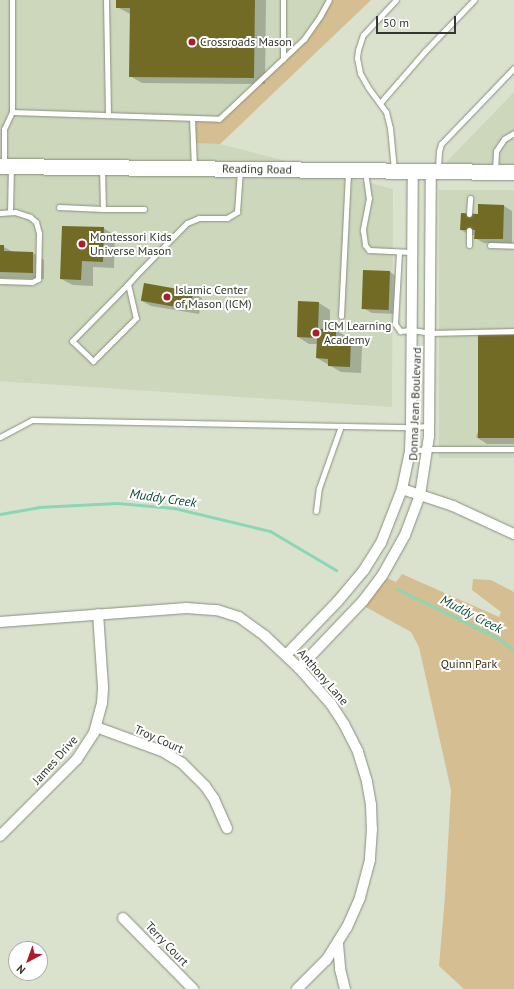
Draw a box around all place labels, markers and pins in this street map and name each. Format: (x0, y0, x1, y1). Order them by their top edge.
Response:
place label: Crossroads Mason (200, 35, 292, 49)
marker: Crossroads Mason (187, 37, 197, 47)
place label: Montessori Kids Universe Mason (90, 230, 172, 258)
marker: Montessori Kids Universe Mason (77, 239, 87, 249)
place label: Islamic Center of Mason (ICM) (175, 283, 252, 311)
marker: Islamic Center of Mason (ICM) (162, 292, 172, 302)
place label: ICM Learning Academy (324, 319, 391, 347)
marker: ICM Learning Academy (311, 328, 321, 338)

